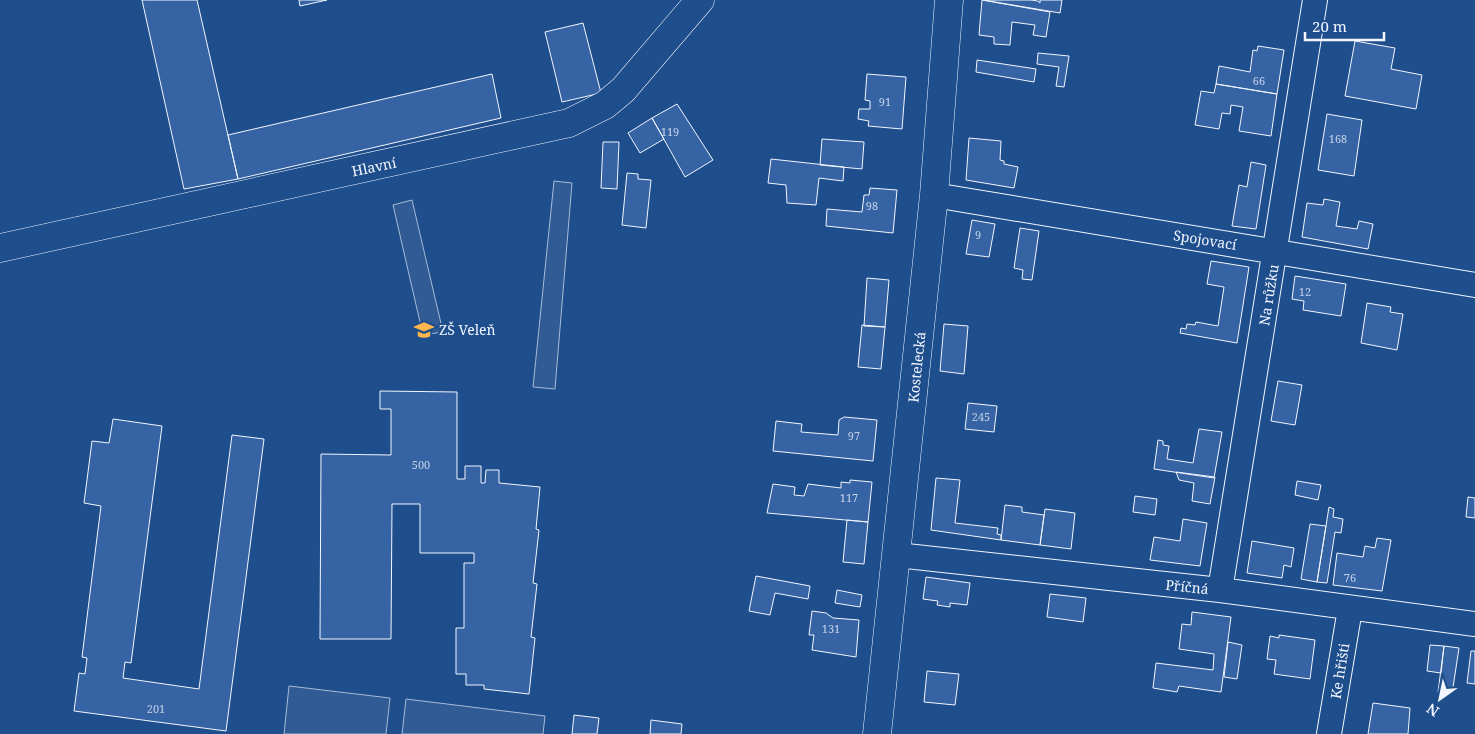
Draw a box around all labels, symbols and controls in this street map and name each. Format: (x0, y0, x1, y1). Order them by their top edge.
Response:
scale bar (1305, 10, 1384, 42)
text: 20 m (1312, 16, 1347, 36)
house number: 66 (1253, 73, 1265, 88)
house number: 91 (879, 94, 891, 109)
house number: 119 (661, 124, 679, 139)
house number: 168 (1329, 131, 1347, 146)
street label: Hlavní (350, 152, 398, 180)
house number: 98 (866, 198, 878, 213)
street label: Spojovací (1172, 225, 1239, 254)
house number: 9 (975, 227, 981, 242)
street label: Na růžku (1254, 263, 1283, 327)
house number: 12 (1299, 284, 1311, 299)
school or university icon: ZŠ Veleň (413, 319, 435, 341)
place label: ZŠ Veleň (439, 320, 496, 339)
street label: Kostelecká (903, 330, 930, 403)
house number: 245 (972, 409, 990, 424)
house number: 97 (848, 428, 860, 443)
house number: 500 (412, 457, 430, 472)
house number: 117 (840, 490, 858, 505)
house number: 76 (1344, 570, 1356, 585)
street label: Příčná (1165, 575, 1210, 598)
house number: 131 (822, 621, 840, 636)
street label: Ke hřišti (1326, 641, 1353, 700)
north arrow (1415, 674, 1465, 724)
text: N (1423, 699, 1442, 721)
house number: 201 (147, 701, 165, 716)

